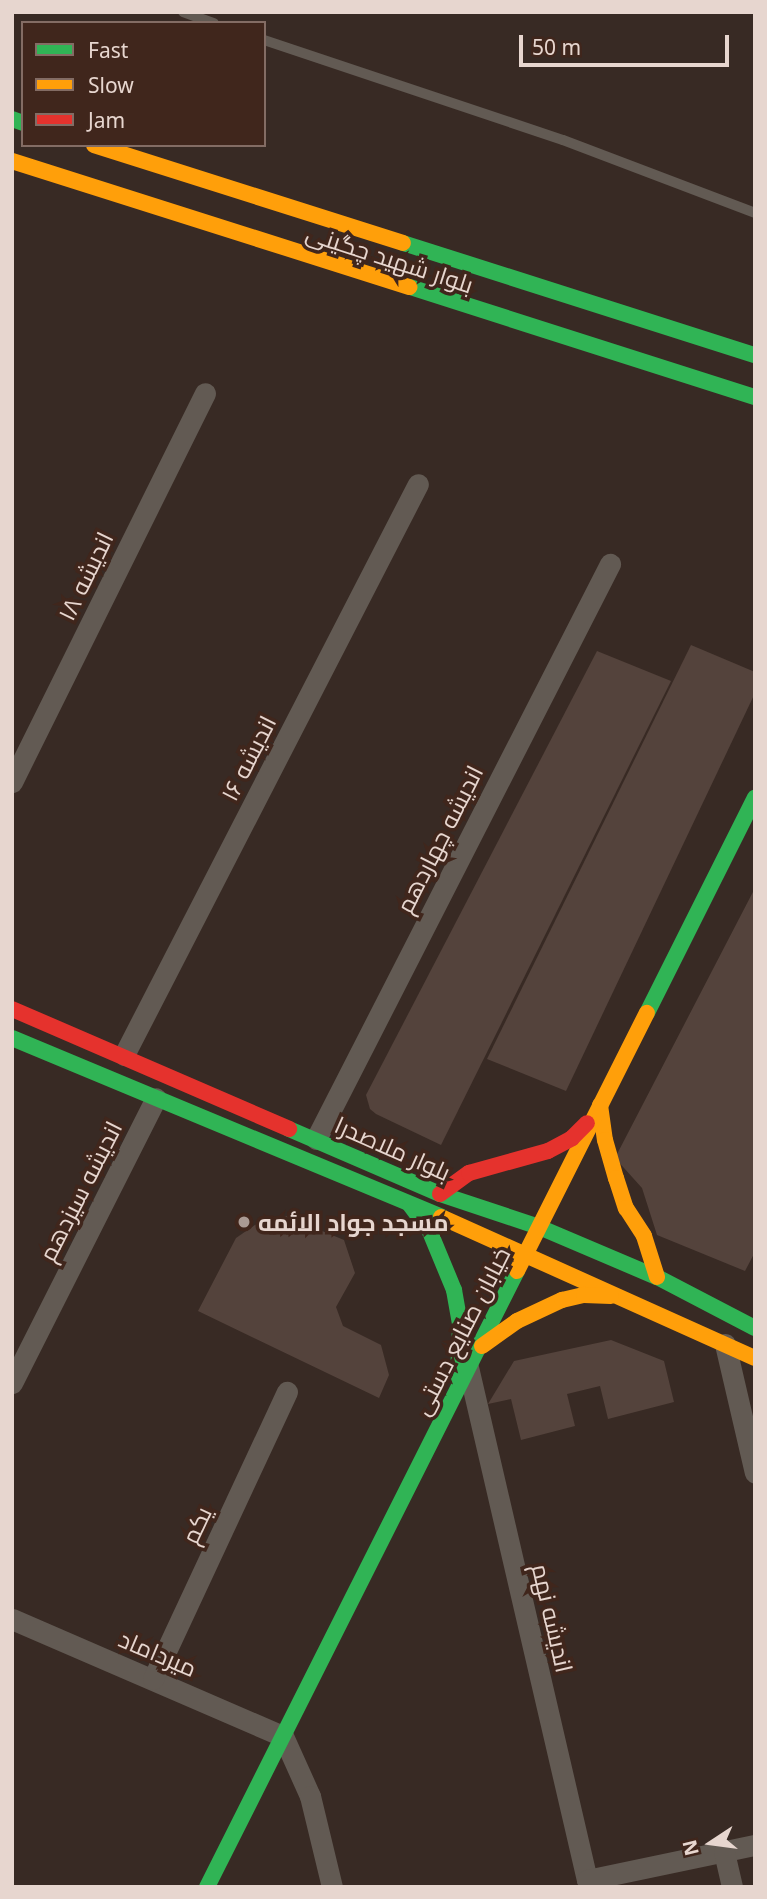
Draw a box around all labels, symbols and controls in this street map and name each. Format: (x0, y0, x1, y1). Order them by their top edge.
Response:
legend (21, 21, 266, 147)
scale bar (522, 21, 732, 65)
text: 50 m (532, 33, 581, 61)
text: Fast (88, 36, 128, 64)
text: Slow (88, 71, 134, 99)
text: Jam (88, 106, 125, 134)
street label: بلوار شهید چگینی (303, 217, 477, 299)
street label: اندیشه ۱۸ (51, 527, 119, 625)
street label: اندیشه ۱۶ (214, 711, 282, 805)
street label: اندیشه چهاردهم (389, 760, 489, 918)
street label: بلوار ملاصدرا (331, 1110, 455, 1186)
street label: اندیشه سیزدهم (32, 1116, 128, 1266)
place label: مسجد جواد الائمه (258, 1208, 449, 1236)
marker: مسجد جواد الائمه (236, 1214, 252, 1230)
street label: خیابان صنایع دستی (406, 1242, 516, 1420)
street label: یکم (175, 1502, 217, 1548)
street label: اندیشه نهم (526, 1561, 580, 1675)
street label: میرداماد (115, 1624, 201, 1682)
north arrow (676, 1808, 746, 1878)
text: N (676, 1837, 705, 1858)

